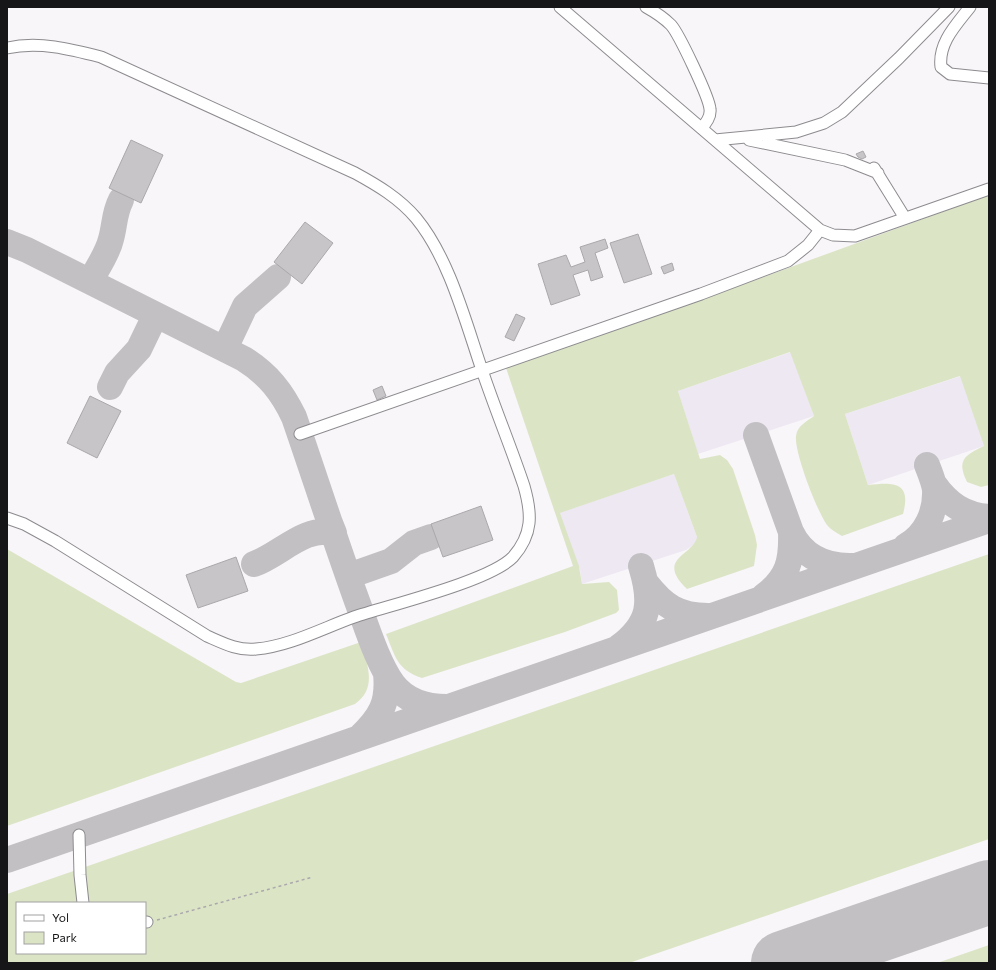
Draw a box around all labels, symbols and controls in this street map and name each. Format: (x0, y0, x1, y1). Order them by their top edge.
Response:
legend (16, 902, 146, 954)
text: Yol (52, 910, 69, 924)
text: Park (52, 930, 78, 944)

